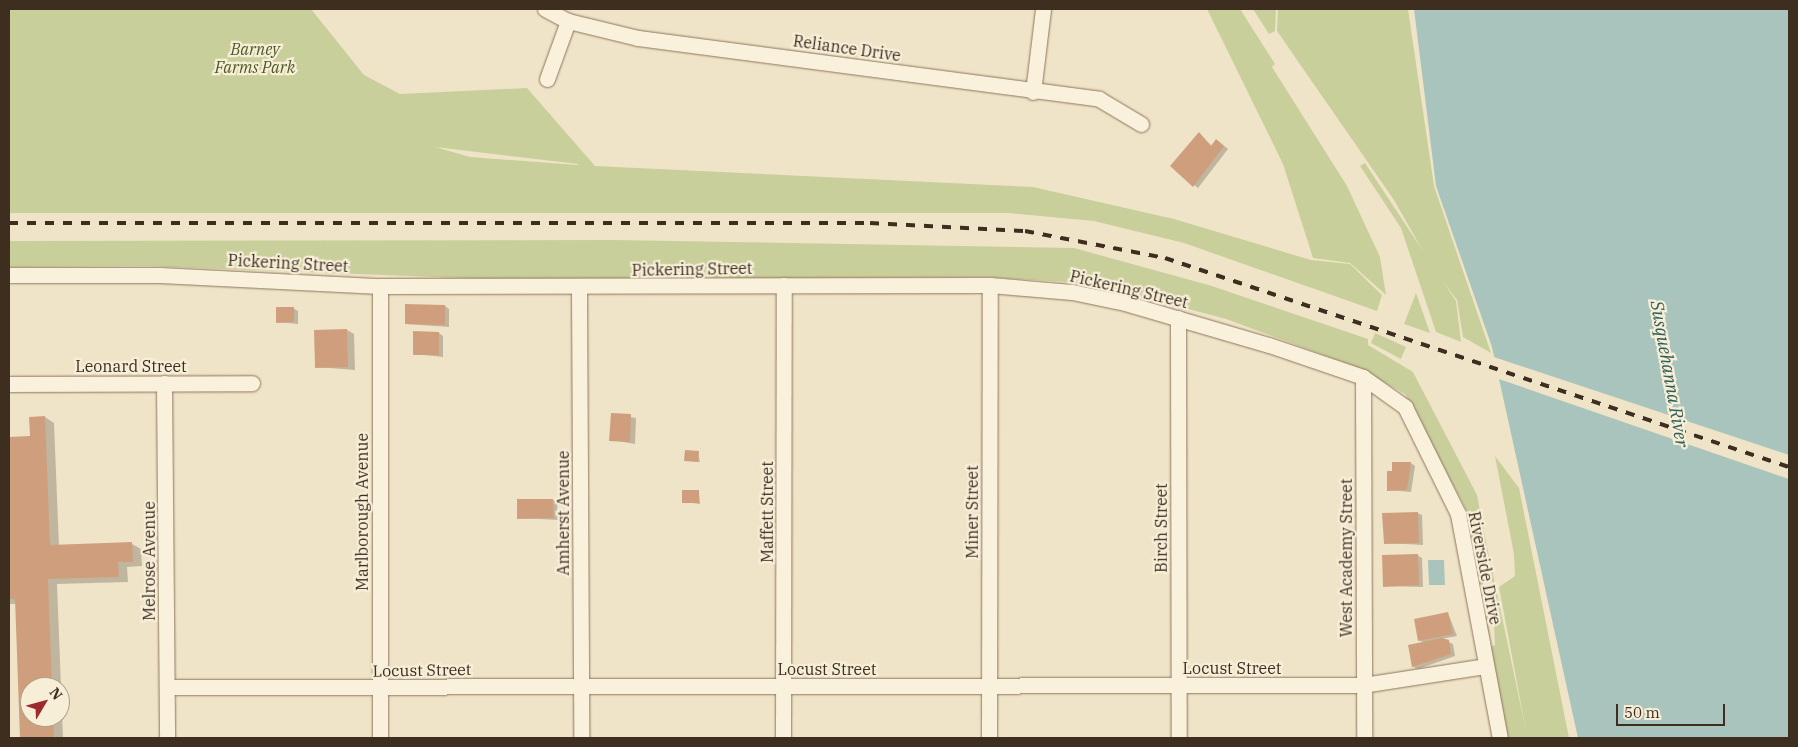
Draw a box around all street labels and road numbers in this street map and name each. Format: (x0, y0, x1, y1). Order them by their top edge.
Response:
street label: Reliance Drive (792, 31, 902, 65)
street label: Pickering Street (227, 250, 349, 276)
street label: Pickering Street (631, 258, 753, 280)
street label: Pickering Street (1068, 266, 1190, 312)
street label: Leonard Street (75, 356, 187, 376)
street label: Marlborough Avenue (352, 433, 372, 591)
street label: Amherst Avenue (553, 450, 573, 576)
street label: Maffett Street (757, 461, 777, 563)
street label: Miner Street (962, 465, 982, 559)
street label: West Academy Street (1336, 479, 1356, 637)
street label: Birch Street (1151, 483, 1171, 573)
street label: Melrose Avenue (139, 501, 159, 621)
street label: Riverside Drive (1465, 510, 1505, 626)
street label: Locust Street (1183, 658, 1281, 678)
street label: Locust Street (778, 659, 876, 679)
street label: Locust Street (372, 660, 472, 680)

